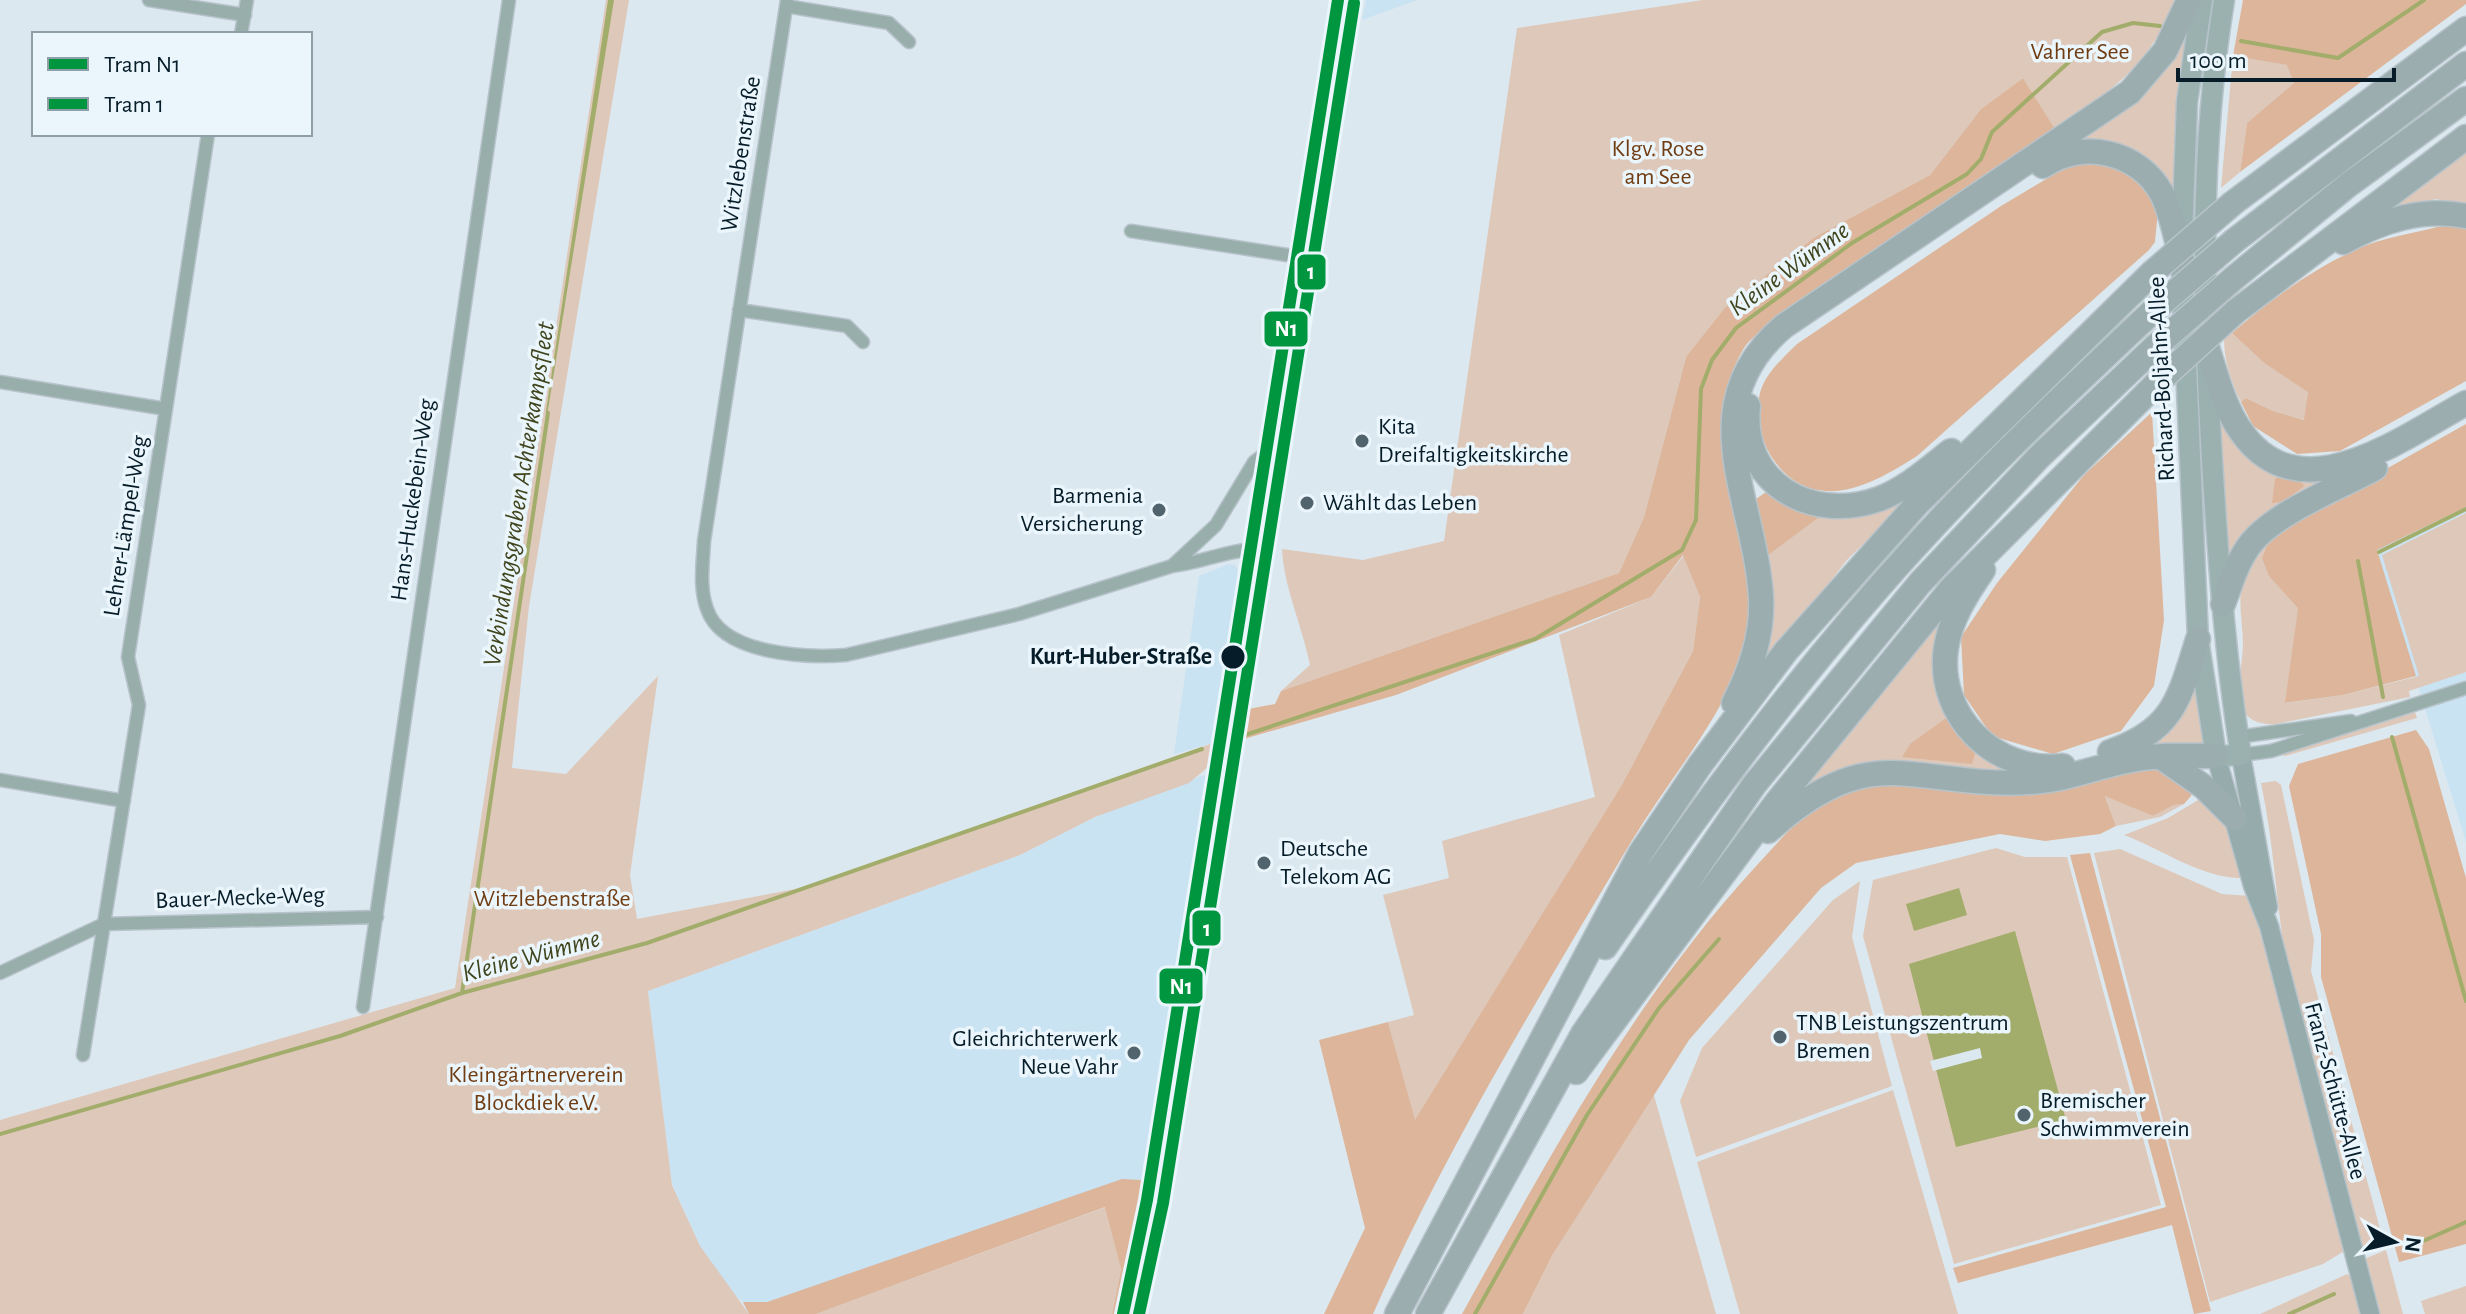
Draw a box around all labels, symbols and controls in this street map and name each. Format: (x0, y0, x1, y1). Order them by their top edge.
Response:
legend (32, 32, 312, 136)
scale bar (2178, 32, 2394, 82)
park label: Vahrer See (2030, 40, 2130, 64)
text: 100 m (2190, 49, 2247, 73)
text: Tram N1 (104, 53, 180, 77)
street label: Witzlebenstraße (717, 75, 765, 233)
text: Tram 1 (104, 93, 164, 117)
park label: Klgv. Rose am See (1612, 137, 1704, 189)
water label: Kleine Wümme (1724, 217, 1854, 321)
line badge: 1 (1296, 253, 1327, 291)
text: 1 (1307, 261, 1315, 283)
street label: Richard-Boljahn-Allee (2145, 276, 2179, 482)
line badge: N1 (1263, 310, 1309, 348)
text: N1 (1274, 318, 1298, 340)
water label: Verbindungsgraben Achterkampsfleet (479, 319, 559, 668)
street label: Hans-Huckebein-Weg (387, 397, 439, 603)
place label: Kita Dreifaltigkeitskirche (1378, 415, 1569, 467)
marker: Kita Dreifaltigkeitskirche (1353, 432, 1371, 450)
street label: Lehrer-Lämpel-Weg (100, 434, 152, 618)
place label: Barmenia Versicherung (1020, 484, 1143, 536)
place label: Wählt das Leben (1323, 491, 1477, 515)
marker: Wählt das Leben (1298, 494, 1316, 512)
marker: Barmenia Versicherung (1150, 501, 1168, 519)
marker: Kurt-Huber-Straße (1219, 643, 1247, 671)
place label: Kurt-Huber-Straße (1030, 645, 1212, 669)
place label: Deutsche Telekom AG (1280, 837, 1391, 889)
marker: Deutsche Telekom AG (1255, 854, 1273, 872)
street label: Bauer-Mecke-Weg (155, 883, 325, 913)
park label: Witzlebenstraße (473, 887, 631, 911)
line badge: 1 (1191, 909, 1222, 947)
text: 1 (1203, 918, 1211, 940)
water label: Kleine Wümme (459, 925, 603, 987)
line badge: N1 (1158, 967, 1204, 1005)
text: N1 (1169, 976, 1193, 998)
street label: Franz-Schütte-Allee (2300, 1000, 2370, 1182)
place label: TNB Leistungszentrum Bremen (1796, 1011, 2009, 1063)
place label: Gleichrichterwerk Neue Vahr (952, 1027, 1118, 1079)
marker: TNB Leistungszentrum Bremen (1771, 1028, 1789, 1046)
marker: Gleichrichterwerk Neue Vahr (1125, 1044, 1143, 1062)
park label: Kleingärtnerverein Blockdiek e.V. (448, 1063, 624, 1115)
place label: Bremischer Schwimmverein (2040, 1089, 2190, 1141)
marker: Bremischer Schwimmverein (2015, 1106, 2033, 1124)
north arrow (2354, 1202, 2434, 1282)
text: N (2401, 1236, 2425, 1254)

